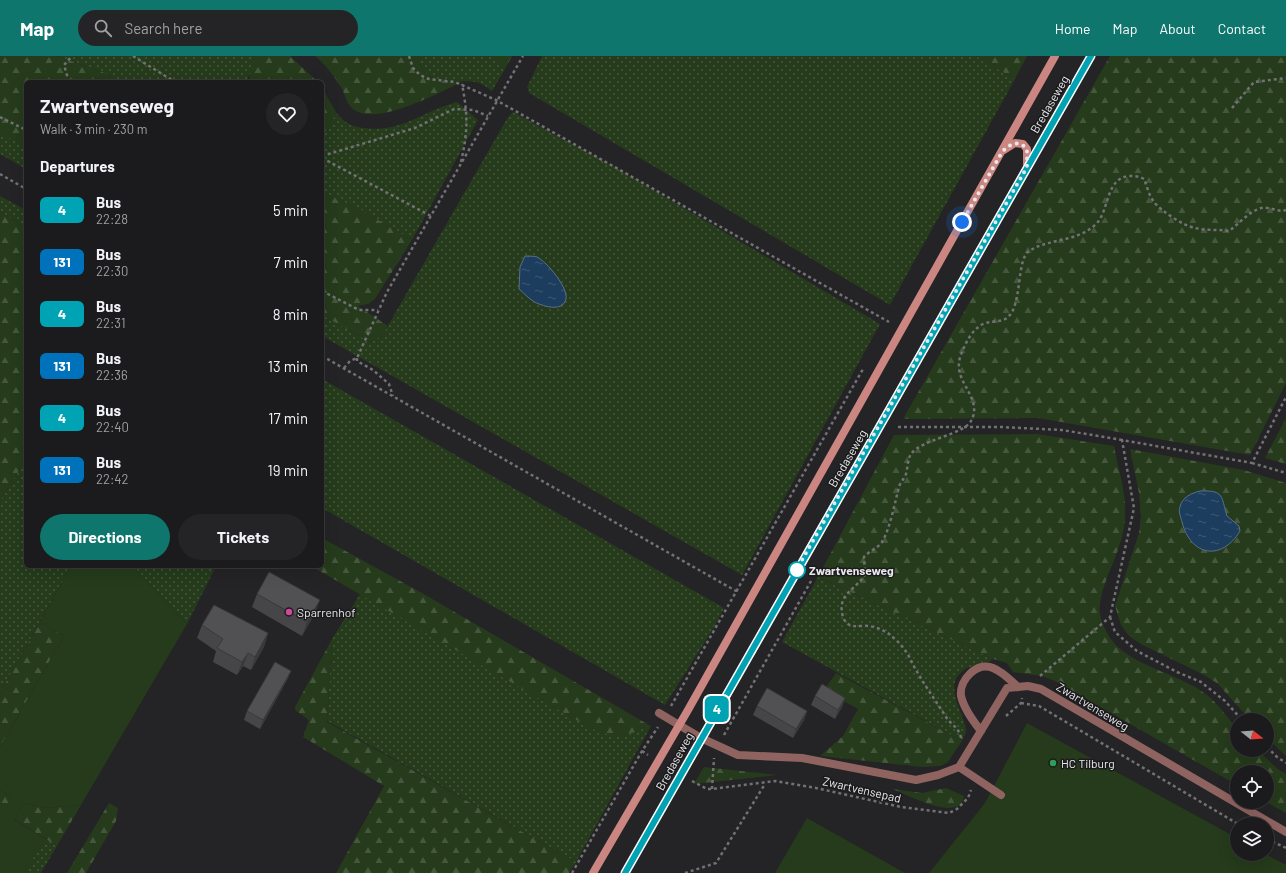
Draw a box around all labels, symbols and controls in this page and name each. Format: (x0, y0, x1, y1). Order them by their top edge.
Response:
search box (78, 10, 358, 46)
text: Map (20, 17, 54, 40)
icon: search (92, 17, 114, 39)
text: Search here (124, 19, 202, 37)
text: Home (1055, 20, 1091, 37)
text: Map (1113, 20, 1137, 37)
text: About (1159, 20, 1196, 37)
text: Contact (1218, 20, 1266, 37)
street label: Bredaseweg (1027, 73, 1071, 135)
button: heart (266, 93, 308, 135)
text: Zwartvenseweg (40, 94, 174, 117)
text: Walk · 3 min · 230 m (40, 121, 147, 137)
text: Departures (40, 157, 115, 175)
text: Bus (96, 193, 121, 211)
text: 4 (58, 201, 66, 218)
text: 5 min (273, 201, 308, 219)
text: 22:28 (96, 211, 128, 227)
your location (952, 212, 972, 232)
text: Bus (96, 245, 121, 263)
text: 131 (53, 253, 71, 270)
text: 7 min (274, 253, 308, 271)
text: 22:30 (96, 263, 128, 279)
text: Bus (96, 297, 121, 315)
text: 4 (58, 305, 66, 322)
text: 8 min (273, 305, 308, 323)
text: 22:31 (96, 315, 126, 331)
text: Bus (96, 349, 121, 367)
text: 131 (53, 357, 71, 374)
text: 13 min (268, 357, 308, 375)
text: 22:36 (96, 367, 128, 383)
text: Bus (96, 401, 121, 419)
text: 4 (58, 409, 66, 426)
text: 17 min (268, 409, 308, 427)
text: 22:40 (96, 419, 129, 435)
street label: Bredaseweg (825, 427, 869, 489)
text: Bus (96, 453, 121, 471)
text: 131 (53, 461, 71, 478)
text: 19 min (268, 461, 308, 479)
text: 22:42 (96, 471, 128, 487)
button: Directions (40, 514, 170, 560)
button: Tickets (178, 514, 308, 560)
marker: Zwartvenseweg (788, 561, 806, 579)
place label: Zwartvenseweg (809, 563, 894, 577)
place label: Sparrenhof (297, 605, 355, 619)
marker: Sparrenhof (284, 607, 294, 617)
street label: Zwartvenseweg (1054, 679, 1132, 733)
line badge: 4 (704, 696, 730, 722)
text: 4 (713, 700, 721, 717)
north arrow (1230, 713, 1274, 757)
map controls (1230, 713, 1274, 861)
street label: Bredaseweg (652, 730, 696, 792)
place label: HC Tilburg (1061, 756, 1115, 770)
marker: HC Tilburg (1048, 758, 1058, 768)
button: locate (1230, 765, 1274, 809)
street label: Zwartvensepad (821, 773, 903, 805)
button: layers (1230, 817, 1274, 861)

